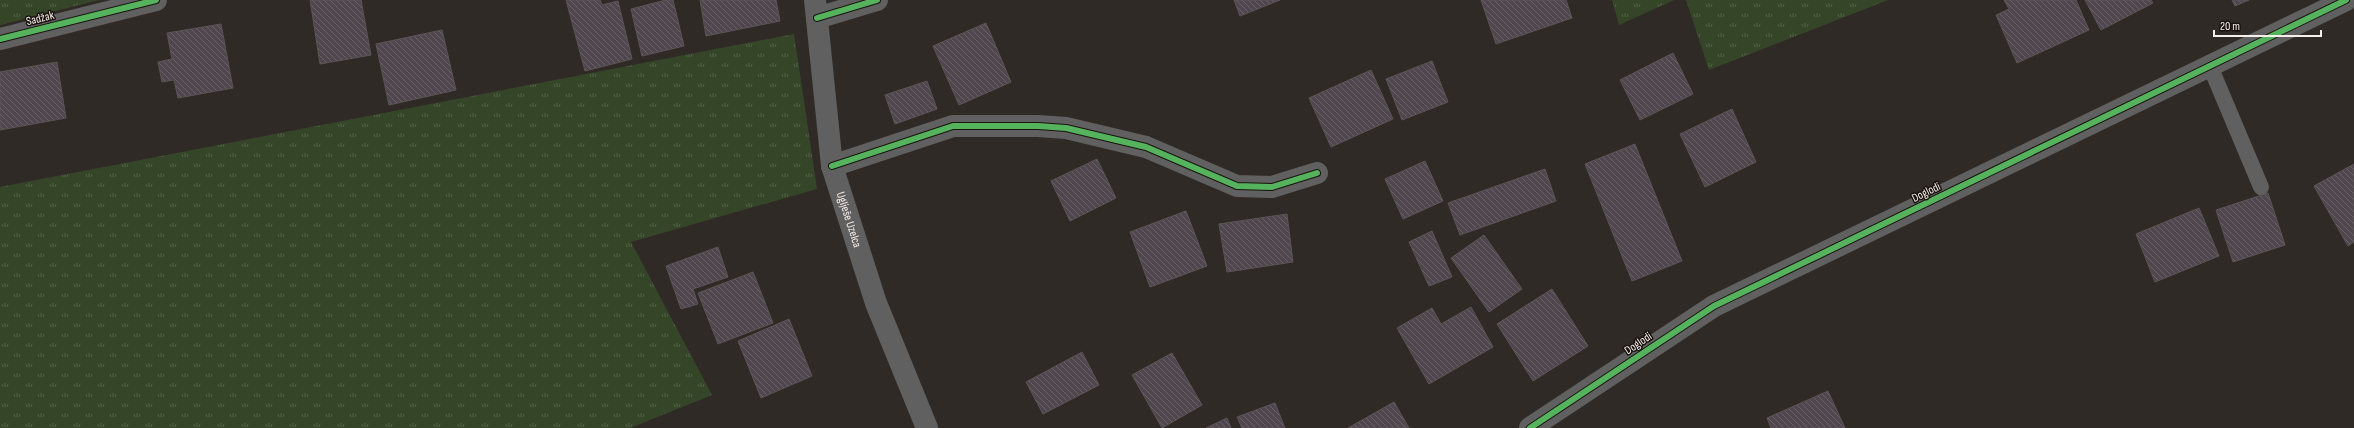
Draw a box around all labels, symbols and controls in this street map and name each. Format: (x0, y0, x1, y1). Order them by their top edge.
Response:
street label: Sadžak (25, 8, 56, 29)
scale bar (2214, 12, 2321, 38)
text: 20 m (2220, 19, 2240, 34)
street label: Doglodi (1909, 179, 1943, 206)
street label: Uglješe Uzelca (833, 190, 865, 250)
street label: Doglodi (1622, 329, 1655, 358)

